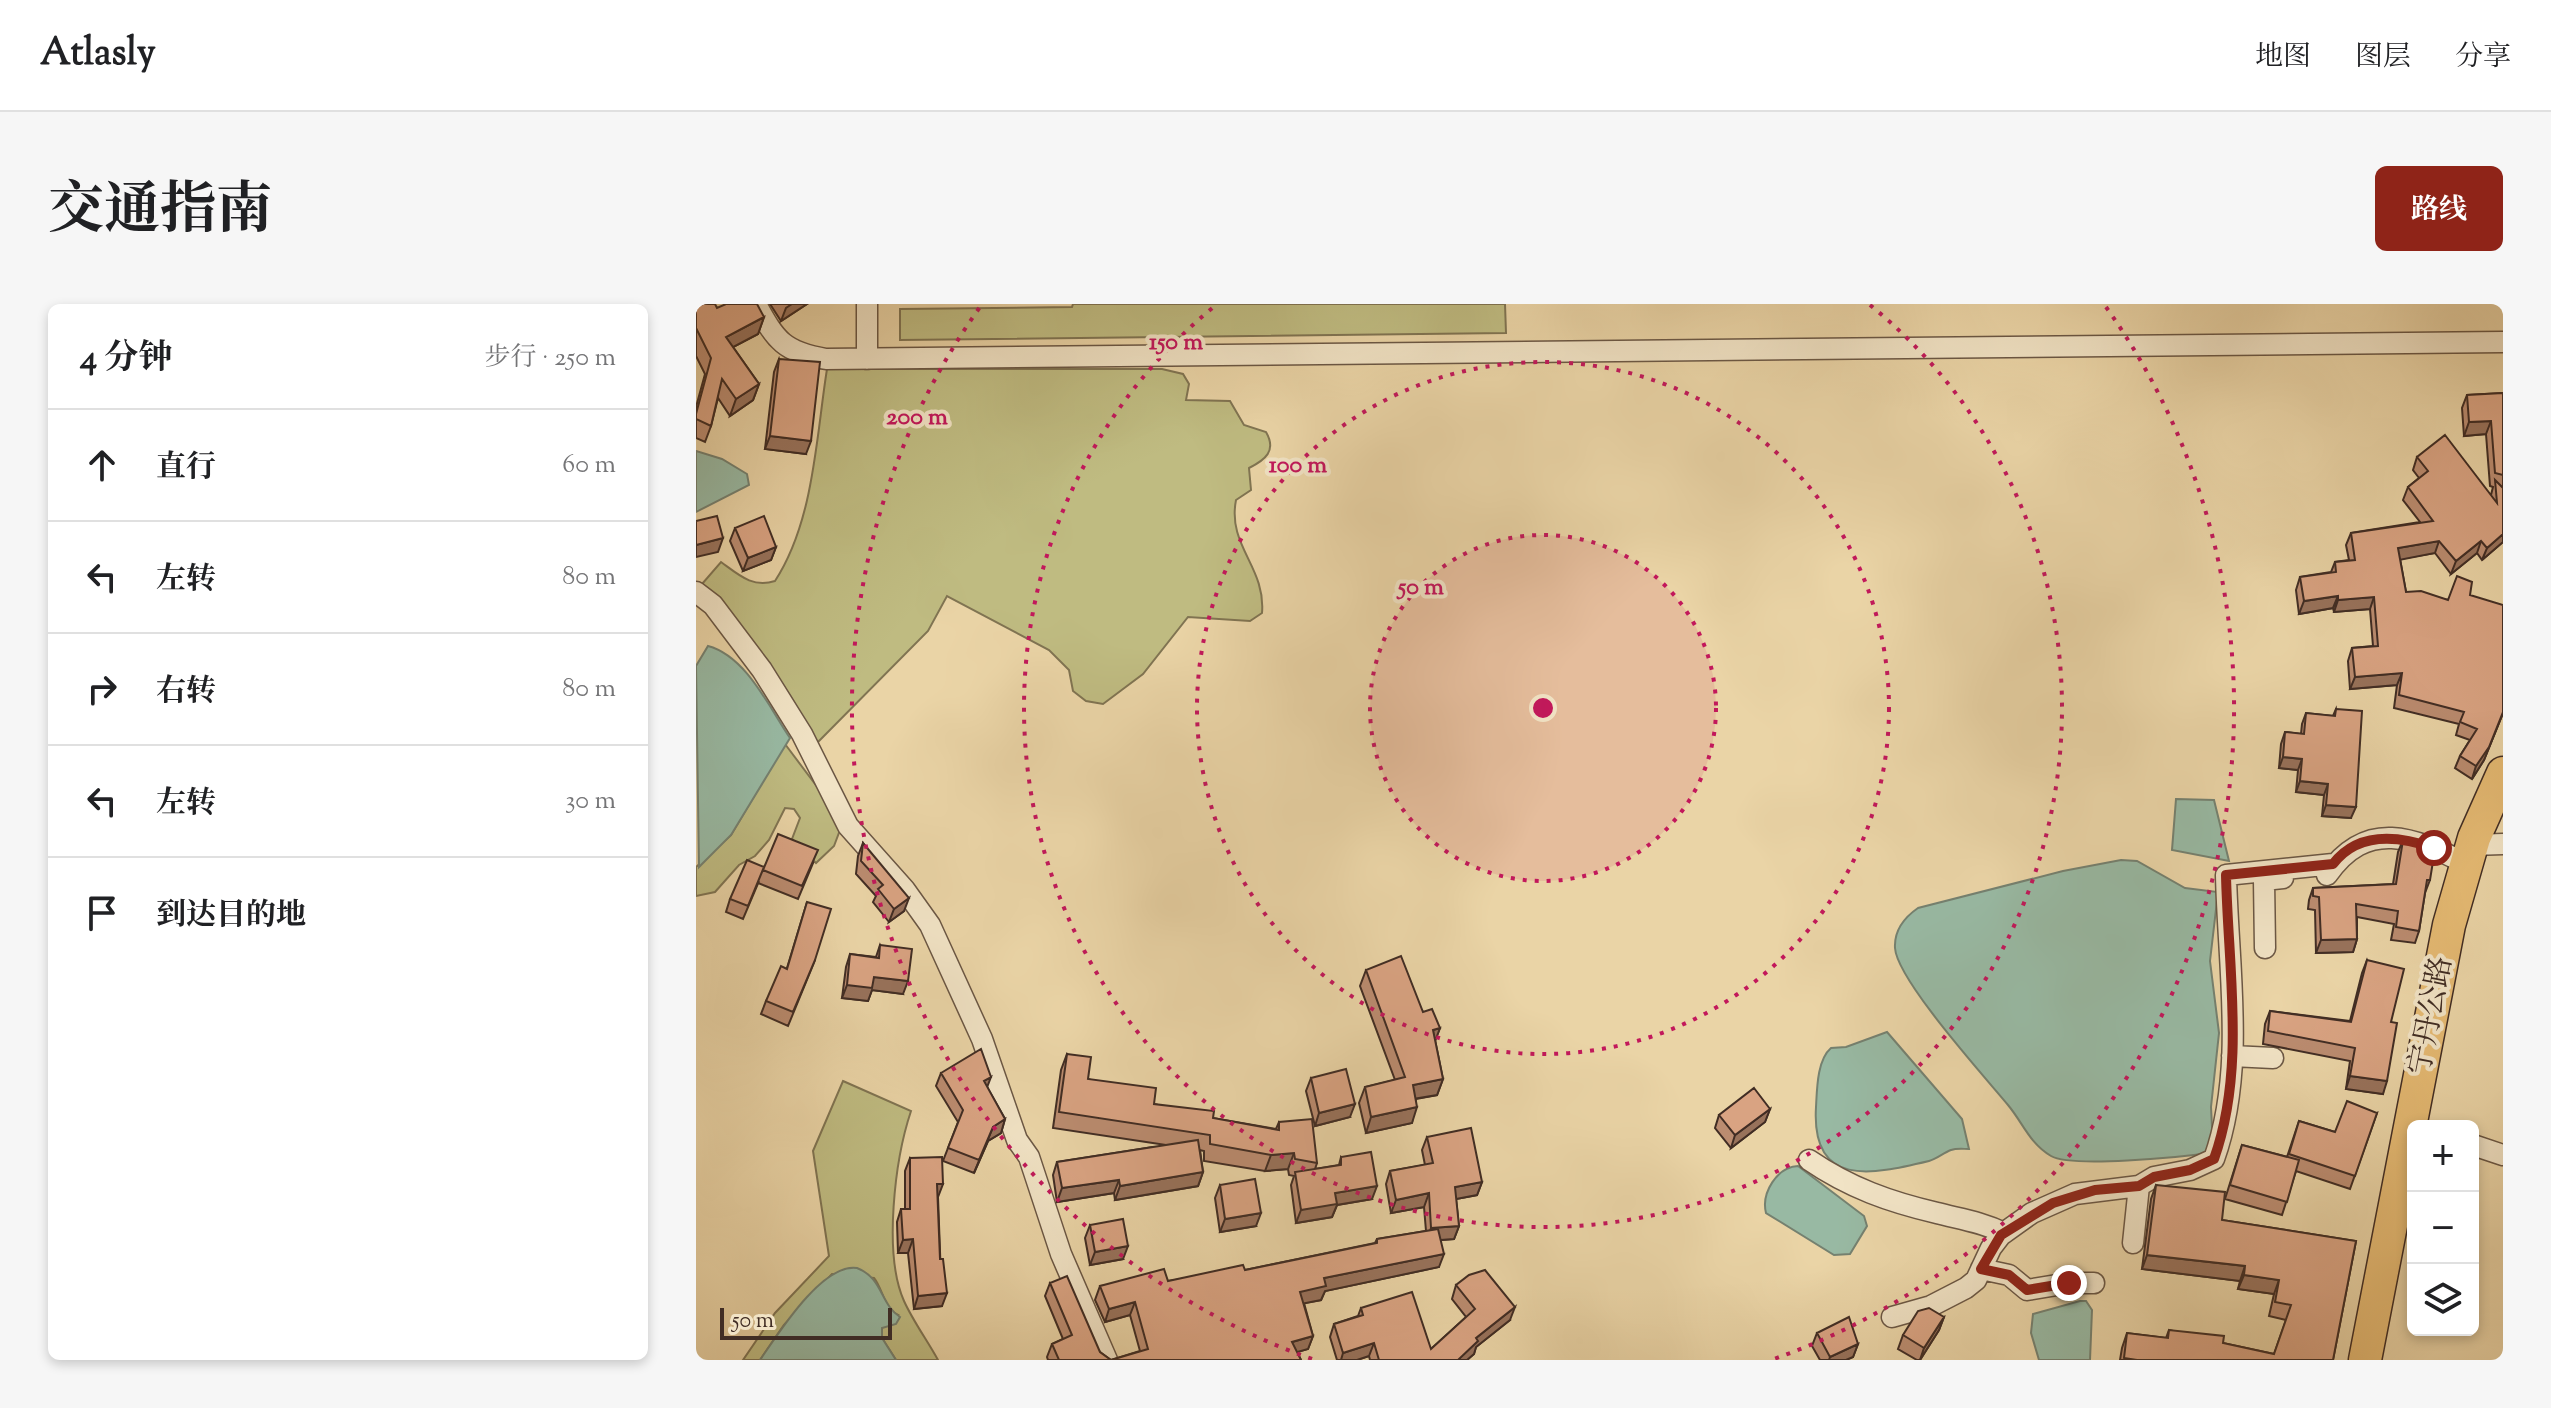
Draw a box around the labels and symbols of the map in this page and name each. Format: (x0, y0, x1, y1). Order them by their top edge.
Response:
text: 150 m (1149, 326, 1203, 360)
text: 200 m (886, 401, 948, 435)
text: 100 m (1269, 449, 1327, 483)
text: 50 m (1396, 571, 1444, 605)
centre of rings (1529, 694, 1557, 722)
route start (2416, 830, 2452, 866)
street label: 宁丹公路 (2399, 953, 2465, 1079)
route end (2051, 1265, 2087, 1301)
scale bar (720, 1304, 892, 1340)

